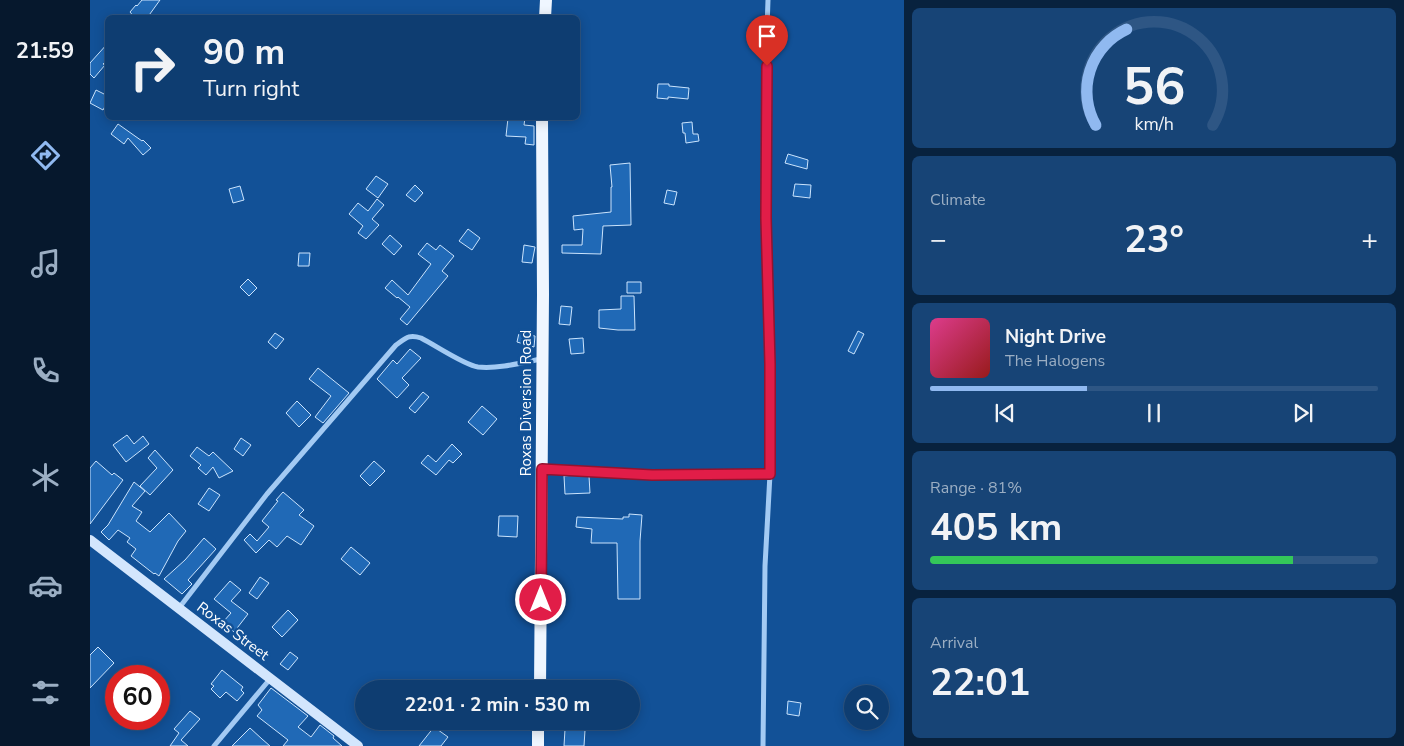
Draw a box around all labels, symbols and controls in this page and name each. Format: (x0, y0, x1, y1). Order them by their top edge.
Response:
pin (746, 15, 788, 66)
icon: arrive (753, 22, 781, 50)
text: 90 m (203, 29, 285, 76)
icon: right (120, 35, 185, 100)
text: 21:59 (16, 36, 74, 66)
text: 56 (1123, 51, 1185, 122)
text: Turn right (203, 74, 299, 104)
text: km/h (1134, 112, 1174, 136)
icon: directions (28, 138, 63, 173)
text: Climate (930, 189, 985, 211)
text: 23° (1124, 214, 1184, 265)
text: − (930, 221, 947, 259)
text: + (1361, 221, 1378, 259)
icon: music (28, 246, 63, 281)
text: Night Drive (1005, 324, 1106, 350)
street label: Roxas Diversion Road (516, 330, 536, 476)
text: The Halogens (1005, 350, 1105, 372)
icon: phone (28, 353, 63, 388)
icon: previous (991, 399, 1019, 427)
icon: pause (1140, 399, 1168, 427)
icon: next (1289, 399, 1317, 427)
icon: climate (28, 460, 63, 495)
text: Range · 81% (930, 477, 1022, 499)
text: 405 km (930, 502, 1062, 553)
icon: car (28, 568, 63, 603)
position arrow (514, 573, 566, 625)
street label: Roxas Street (193, 597, 274, 665)
text: Arrival (930, 632, 978, 654)
text: 22:01 (930, 657, 1031, 708)
speed limit sign: 60 (105, 665, 170, 730)
icon: filters (28, 675, 63, 710)
map controls (844, 685, 889, 730)
button: search (844, 685, 889, 730)
text: 22:01 · 2 min · 530 m (405, 692, 590, 718)

